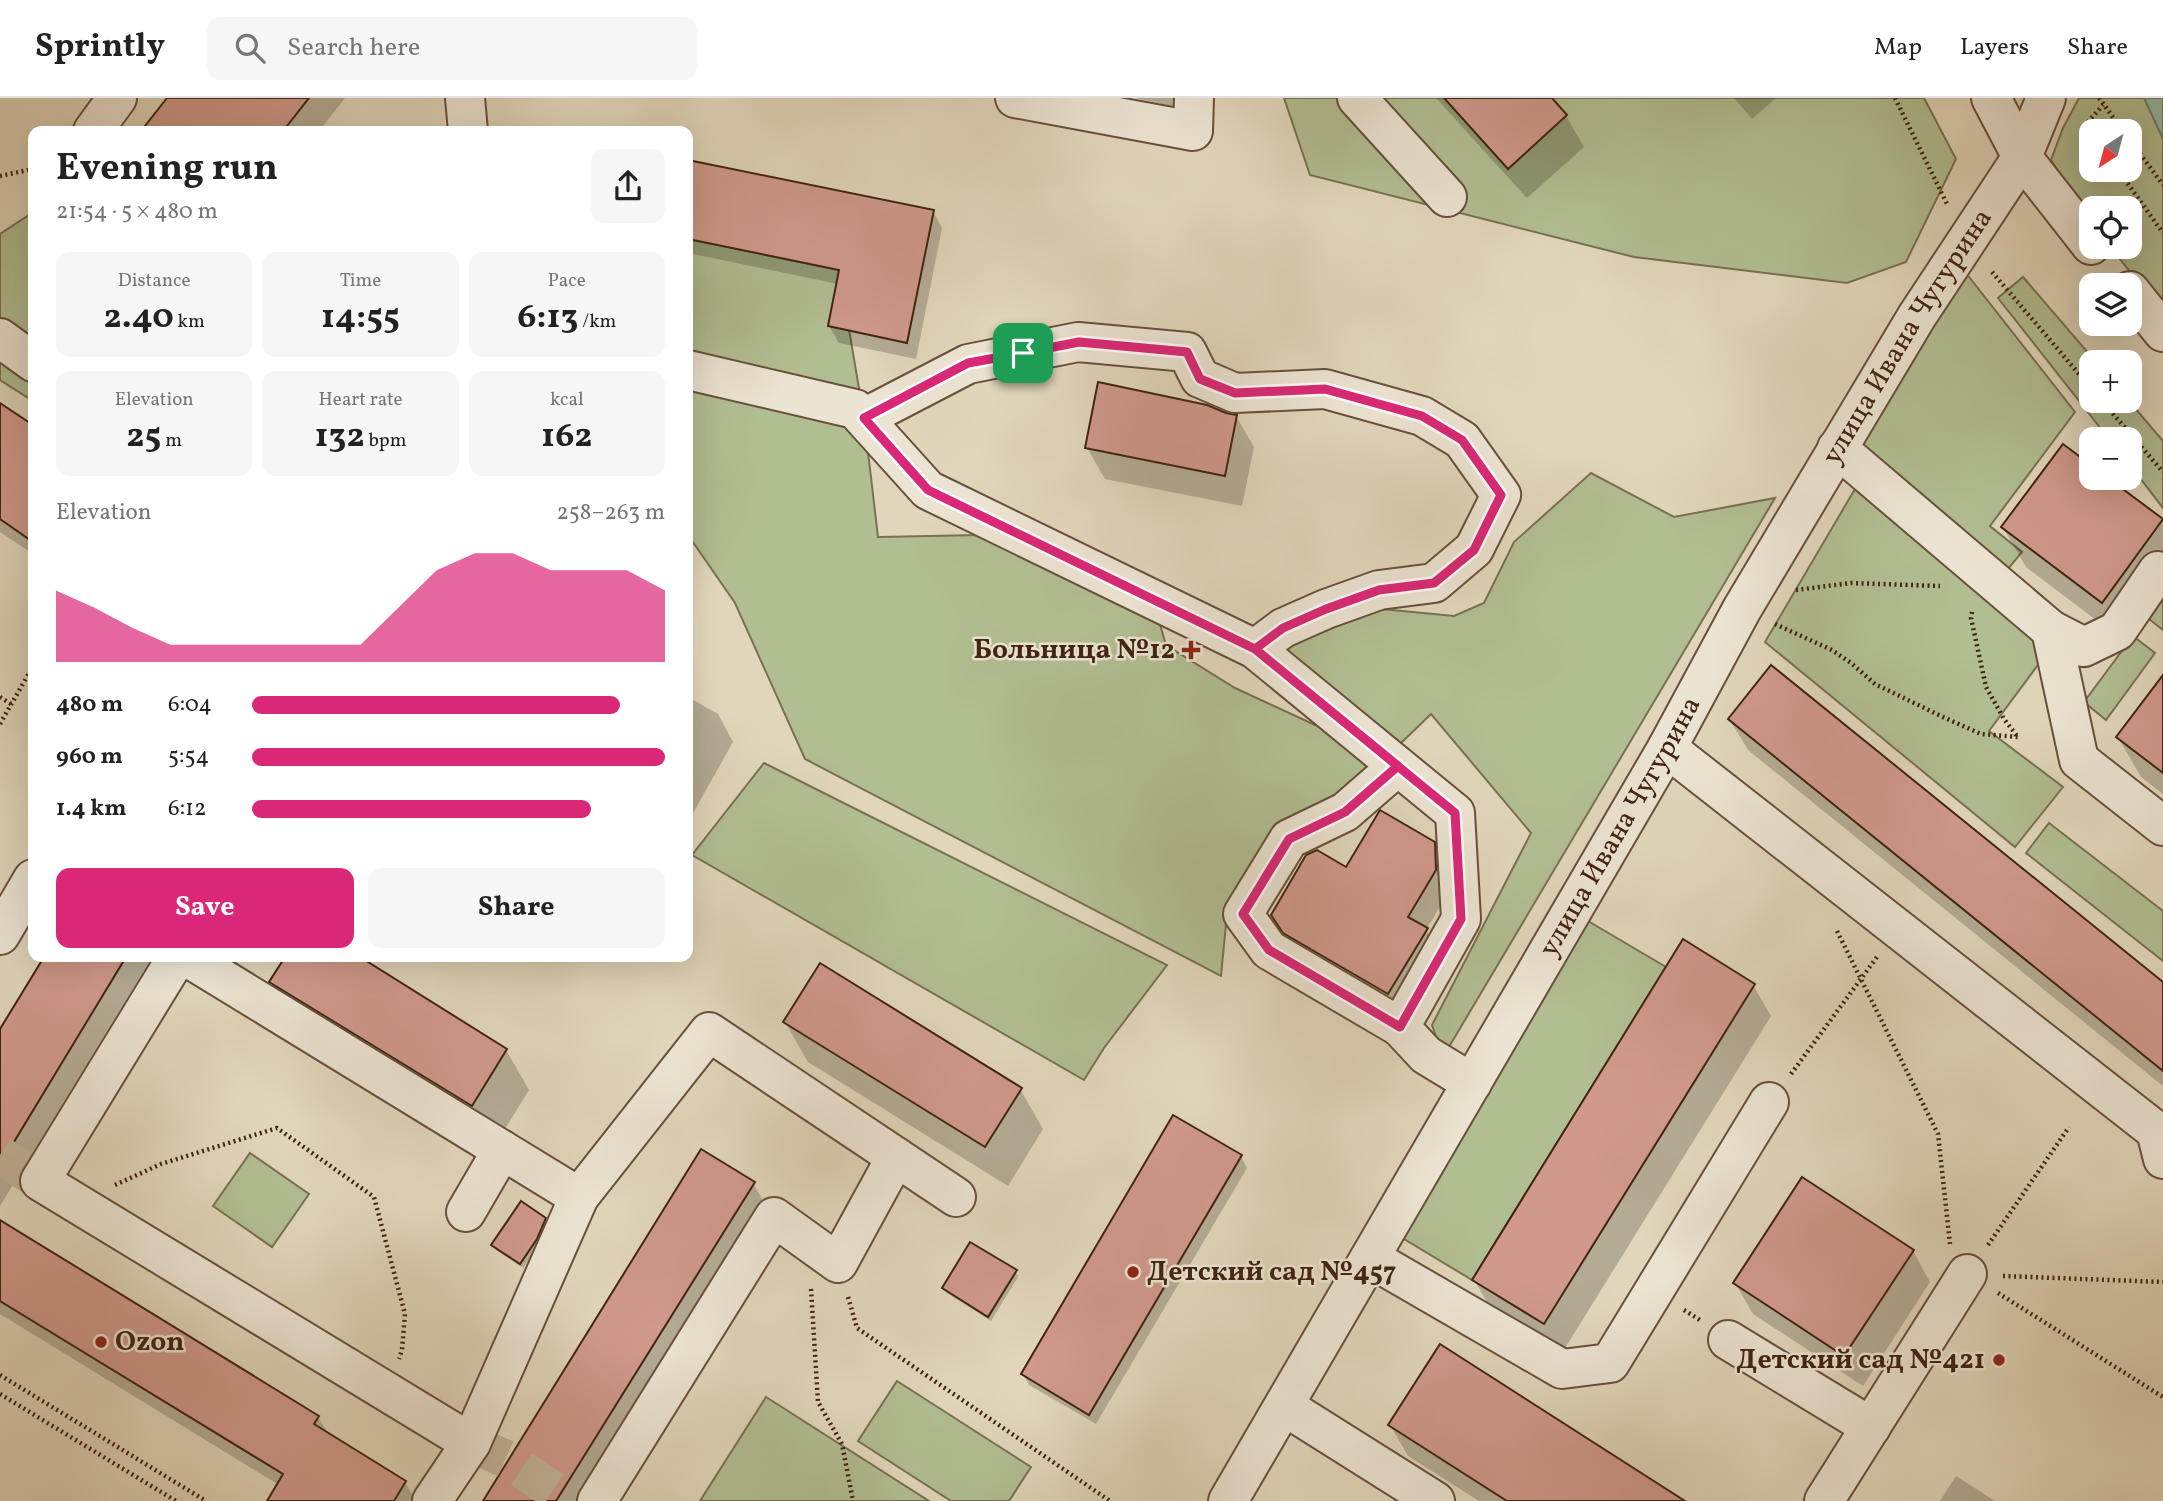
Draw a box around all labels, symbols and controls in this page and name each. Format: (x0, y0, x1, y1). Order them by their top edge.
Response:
search box (207, 17, 697, 80)
text: Sprintly (35, 25, 165, 71)
icon: search (231, 29, 269, 67)
text: Search here (287, 30, 420, 66)
text: Map (1874, 31, 1922, 65)
text: Layers (1960, 31, 2029, 65)
text: Share (2067, 31, 2128, 65)
north arrow (2079, 119, 2142, 182)
map controls (2079, 119, 2142, 490)
text: Evening run (56, 143, 278, 196)
button: share (591, 149, 665, 223)
text: 21:54 · 5 × 480 m (56, 196, 218, 228)
button: locate (2079, 196, 2142, 259)
street label: улица Ивана Чугурина (1813, 201, 2002, 472)
text: Distance (118, 268, 191, 294)
text: Time (340, 268, 381, 294)
text: Pace (548, 268, 586, 294)
button: layers (2079, 273, 2142, 336)
text: 2.40 (104, 294, 174, 342)
text: 14:55 (321, 294, 400, 342)
text: 6:13 (517, 294, 578, 342)
text: km (174, 309, 205, 335)
text: /km (578, 309, 616, 335)
pin (993, 323, 1053, 383)
icon: arrive (1004, 334, 1042, 372)
button: + (2079, 350, 2142, 413)
text: Elevation (115, 387, 194, 413)
text: Heart rate (319, 387, 402, 413)
text: kcal (550, 387, 584, 413)
text: 25 (126, 413, 161, 461)
text: 132 (314, 413, 365, 461)
text: 162 (541, 413, 593, 461)
button: − (2079, 427, 2142, 490)
text: m (161, 428, 182, 454)
text: bpm (365, 428, 407, 454)
text: Elevation (56, 497, 152, 529)
text: 258–263 m (556, 497, 665, 529)
place label: Больница №12 (974, 631, 1175, 670)
marker: Больница №12 (1181, 640, 1201, 660)
text: 480 m (56, 689, 123, 721)
text: 6:04 (168, 689, 212, 721)
street label: улица Ивана Чугурина (1530, 690, 1711, 964)
text: 960 m (56, 741, 123, 773)
text: 5:54 (168, 741, 209, 773)
text: 1.4 km (56, 793, 127, 825)
text: 6:12 (168, 793, 206, 825)
button: Save (56, 868, 354, 948)
button: Share (368, 868, 665, 948)
place label: Детский сад №457 (1147, 1253, 1396, 1292)
marker: Детский сад №457 (1125, 1264, 1141, 1280)
place label: Ozon (115, 1323, 185, 1362)
marker: Ozon (93, 1334, 109, 1350)
place label: Детский сад №421 (1736, 1341, 1985, 1380)
marker: Детский сад №421 (1991, 1352, 2007, 1368)

